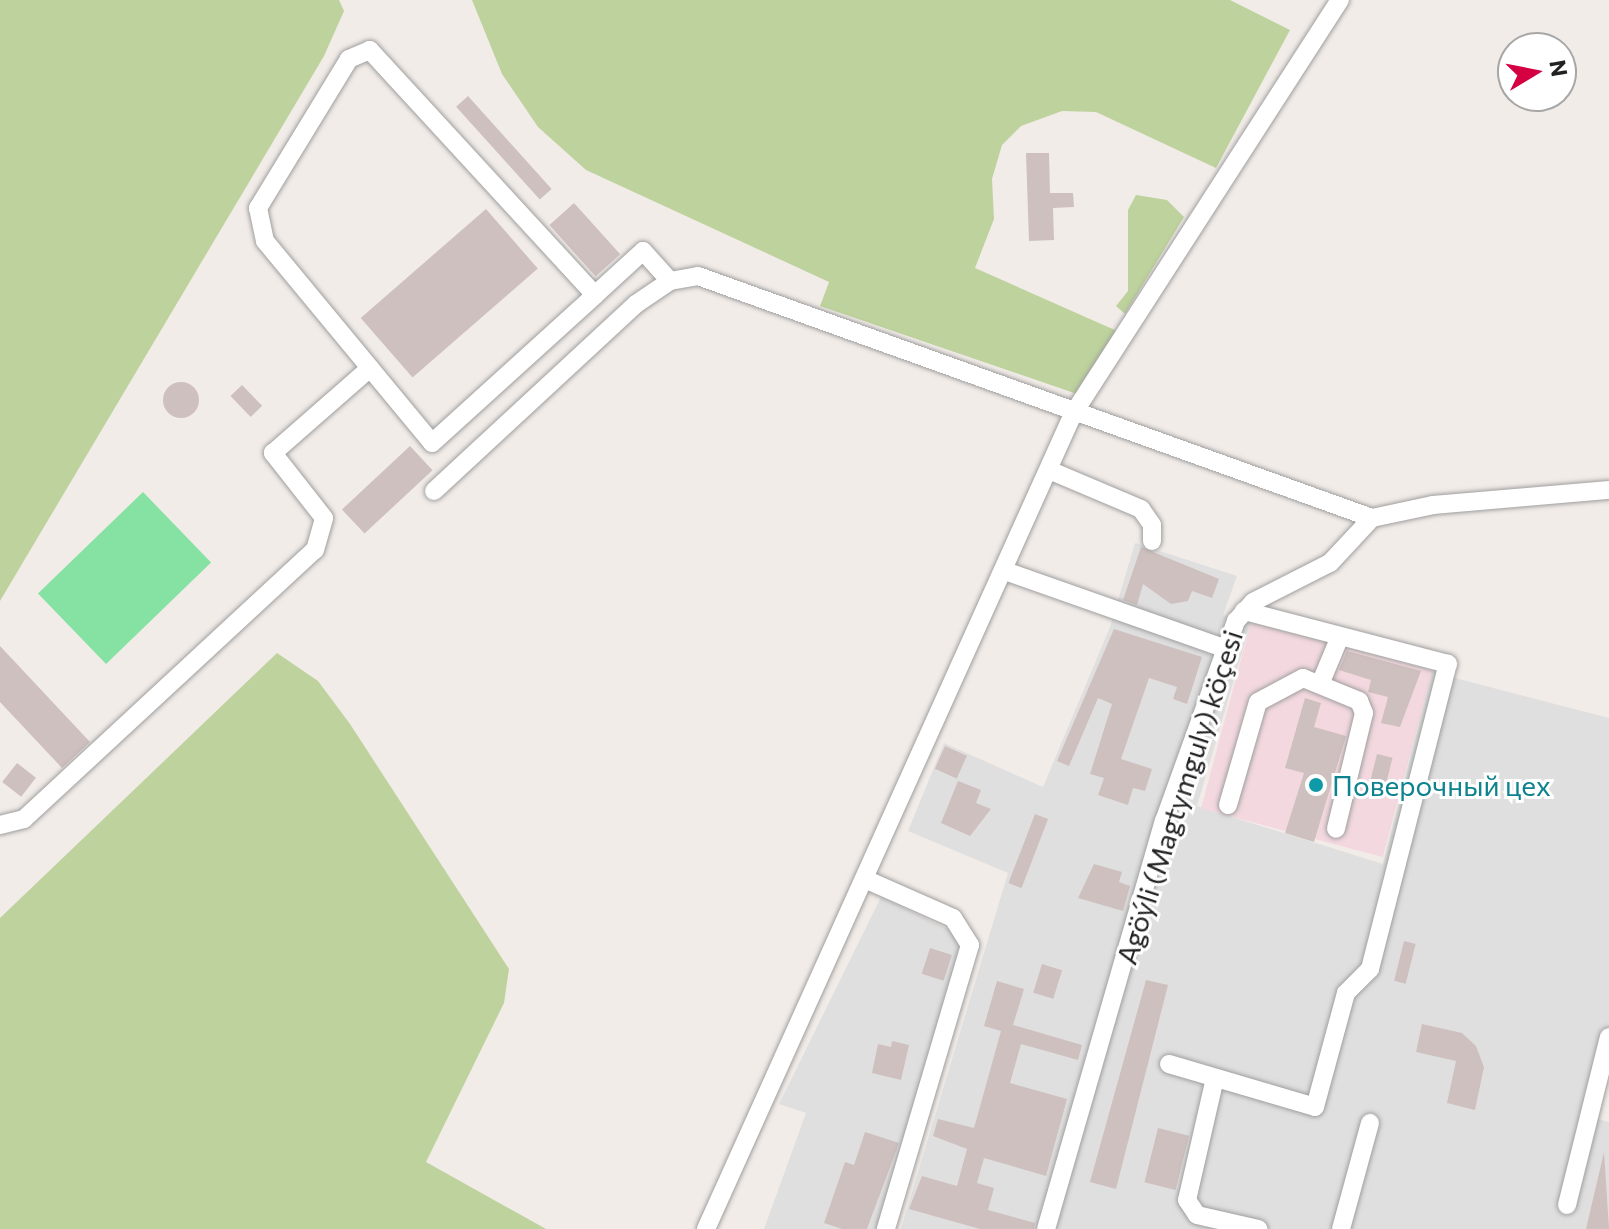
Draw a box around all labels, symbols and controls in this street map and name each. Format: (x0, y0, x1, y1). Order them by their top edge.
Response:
north arrow (1497, 32, 1577, 112)
text: N (1544, 58, 1574, 79)
street label: Agöýli (Magtymguly) köçesi (1109, 626, 1249, 968)
place label: Поверочный цех (1332, 768, 1551, 802)
marker: Поверочный цех (1307, 776, 1325, 794)

